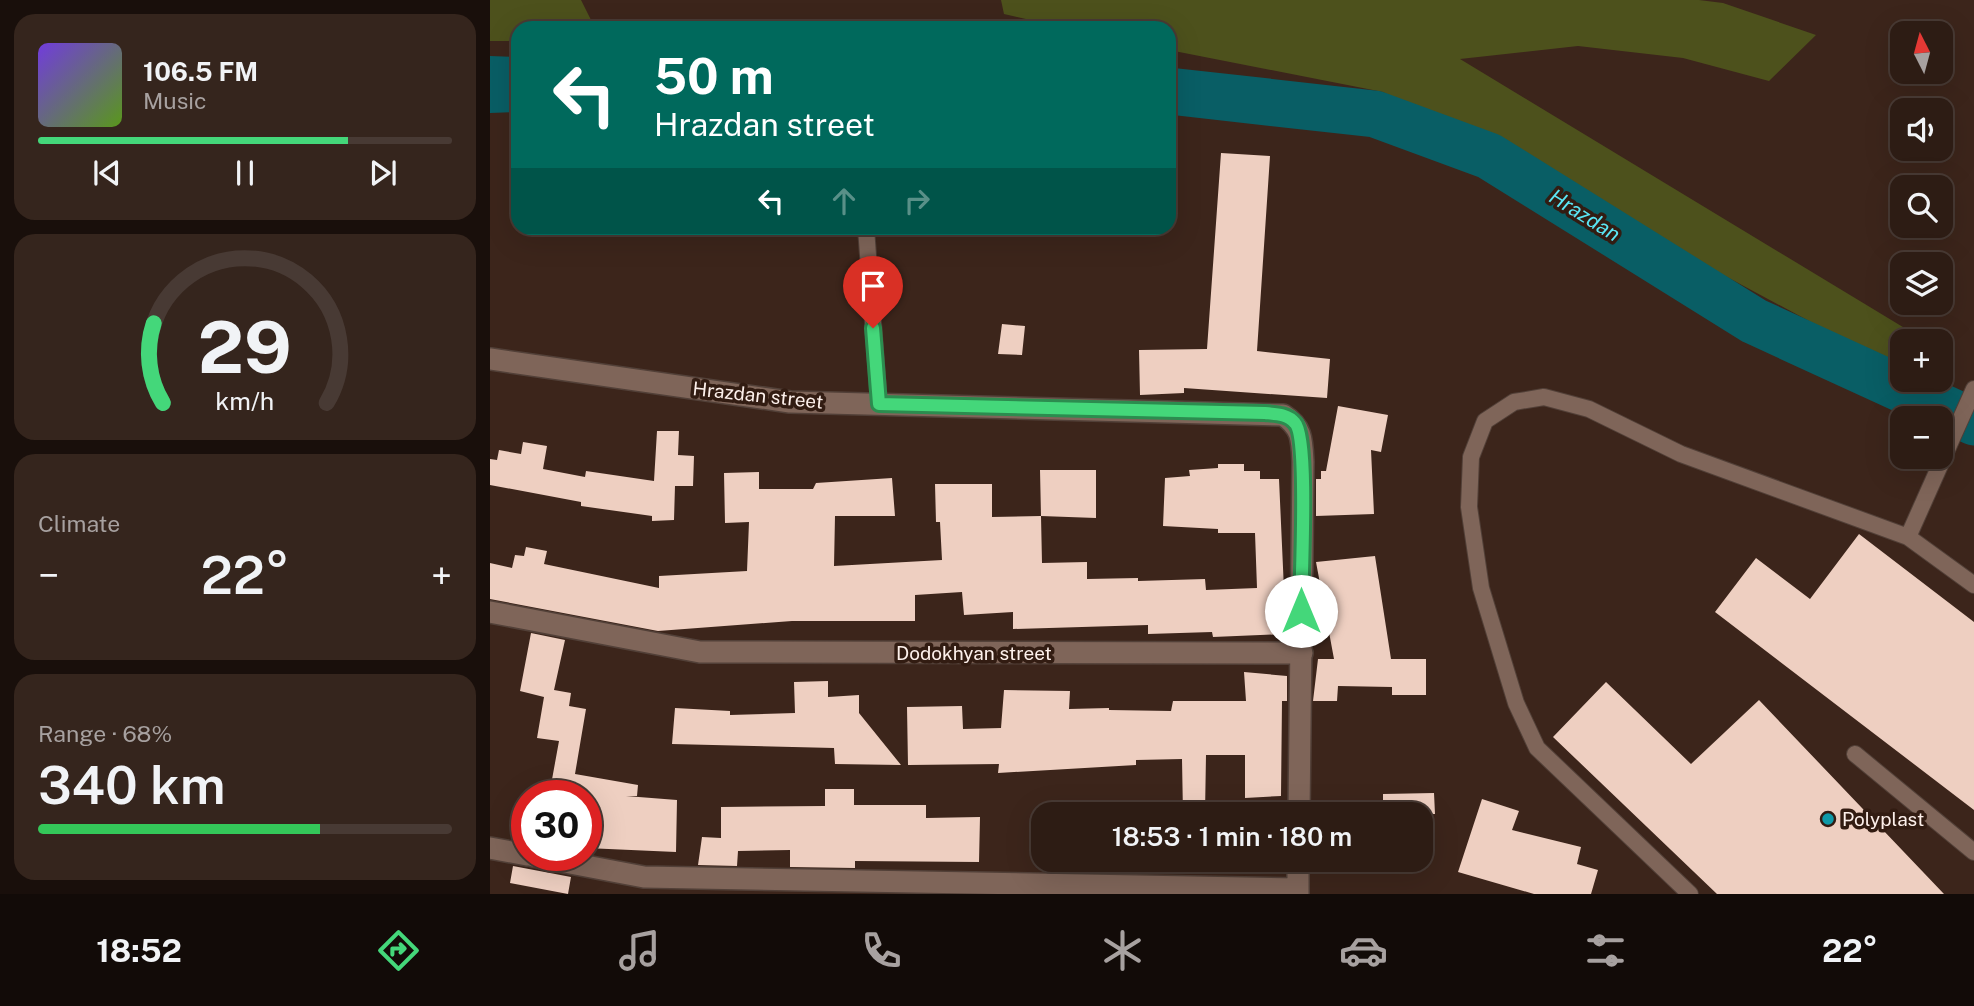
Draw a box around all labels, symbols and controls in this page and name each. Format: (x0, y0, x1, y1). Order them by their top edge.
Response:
north arrow (1890, 21, 1953, 84)
map controls (1890, 21, 1953, 469)
text: 50 m (654, 47, 774, 105)
icon: left (539, 49, 630, 140)
text: 106.5 FM (143, 56, 258, 87)
text: Music (143, 87, 207, 114)
button: sound (1890, 98, 1953, 161)
text: Hrazdan street (654, 106, 875, 143)
icon: previous (88, 154, 126, 192)
icon: pause (226, 154, 264, 192)
icon: next (364, 154, 402, 192)
button: search (1890, 175, 1953, 238)
icon: left (752, 182, 790, 220)
icon: ahead (825, 182, 863, 220)
icon: right (898, 182, 936, 220)
water label: Hrazdan (1545, 183, 1625, 247)
button: layers (1890, 252, 1953, 315)
pin (843, 256, 903, 328)
icon: arrive (854, 267, 892, 305)
text: 29 (198, 304, 292, 389)
button: + (1890, 329, 1953, 392)
street label: Hrazdan street (692, 377, 824, 413)
text: km/h (216, 386, 274, 416)
button: − (1890, 406, 1953, 469)
text: Climate (38, 510, 120, 537)
text: 22° (201, 545, 289, 606)
text: − (38, 553, 59, 598)
text: + (431, 553, 452, 598)
position arrow (1264, 574, 1338, 648)
street label: Dodokhyan street (896, 642, 1052, 664)
text: Range · 68% (38, 720, 172, 747)
text: 340 km (38, 755, 226, 816)
speed limit sign: 30 (511, 780, 602, 871)
place label: Polyplast (1842, 808, 1924, 830)
marker: Polyplast (1820, 811, 1836, 827)
text: 18:53 · 1 min · 180 m (1112, 821, 1352, 852)
icon: directions (374, 926, 423, 975)
icon: music (615, 926, 664, 975)
icon: phone (857, 926, 906, 975)
icon: climate (1098, 926, 1147, 975)
icon: car (1339, 926, 1388, 975)
icon: filters (1581, 926, 1630, 975)
text: 18:52 (96, 932, 182, 969)
text: 22° (1822, 932, 1878, 969)

